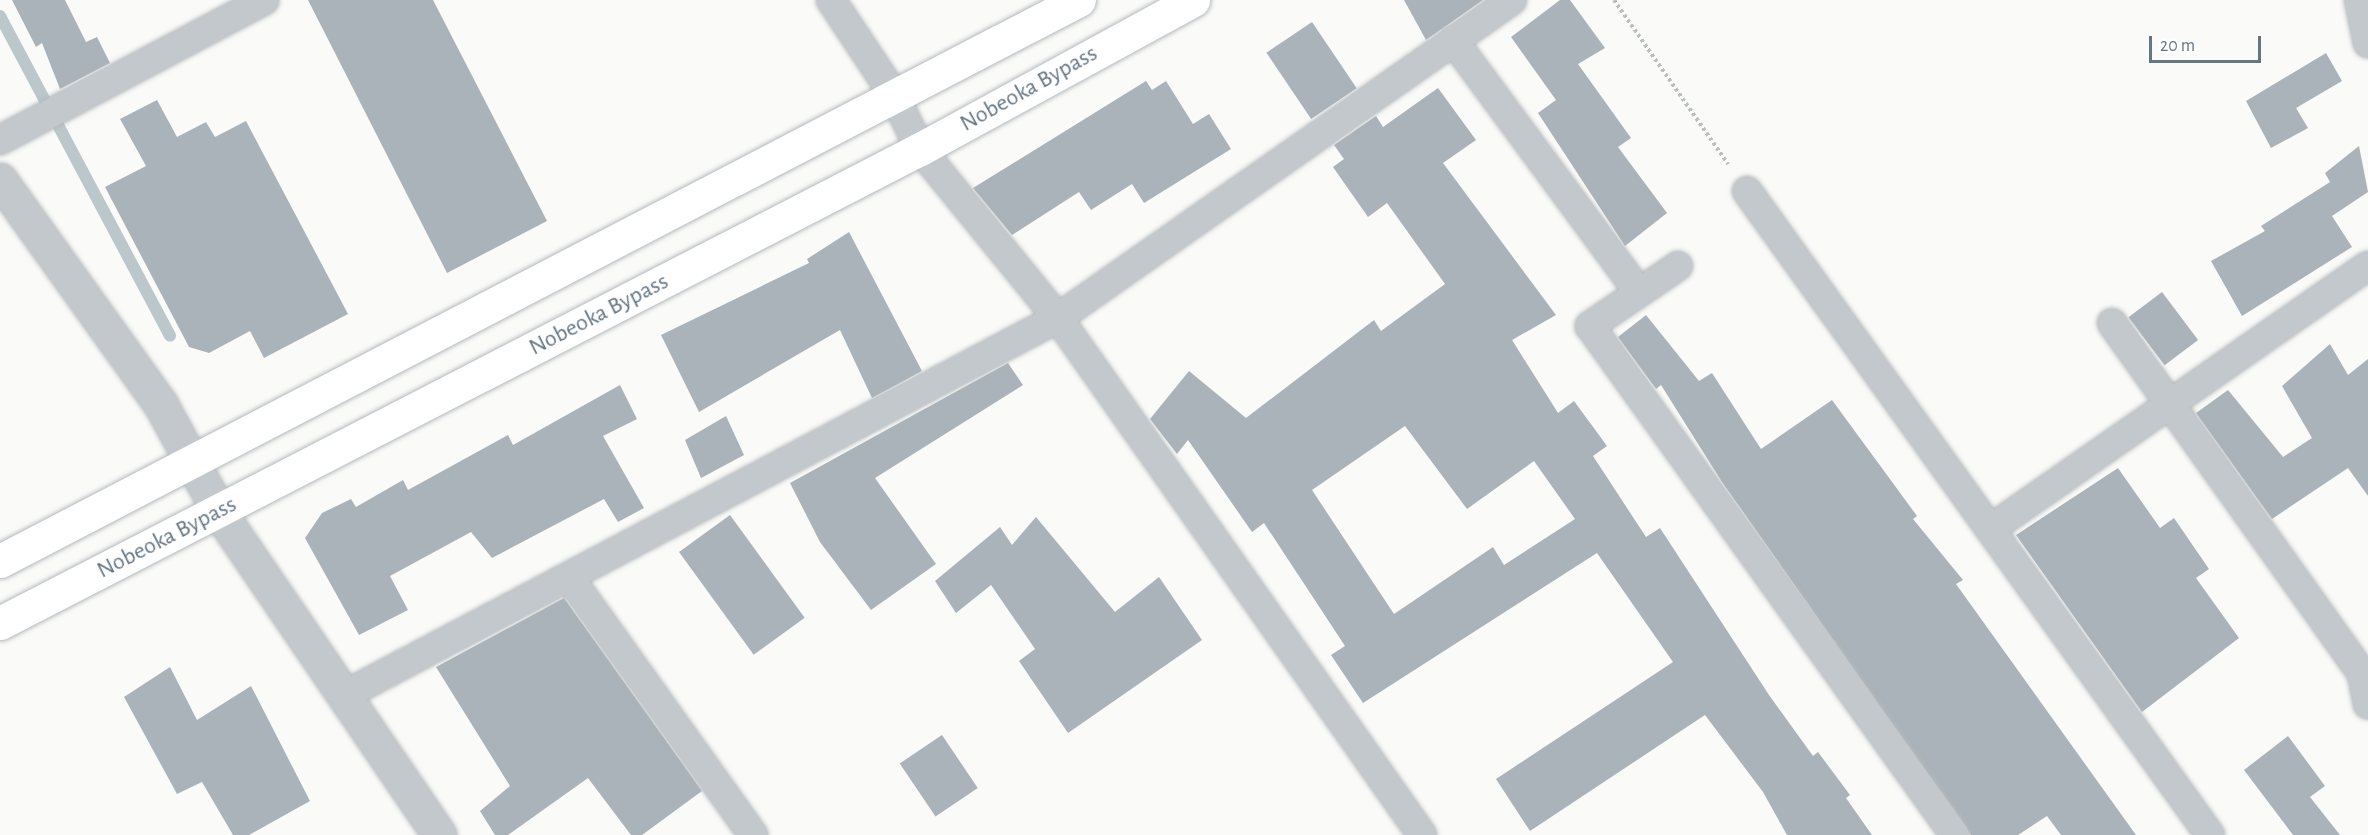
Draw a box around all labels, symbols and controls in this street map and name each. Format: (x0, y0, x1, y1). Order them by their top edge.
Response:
scale bar (2152, 24, 2264, 62)
text: 20 m (2160, 37, 2195, 55)
street label: Nobeoka Bypass (955, 39, 1103, 139)
street label: Nobeoka Bypass (524, 268, 674, 362)
street label: Nobeoka Bypass (92, 491, 242, 585)

